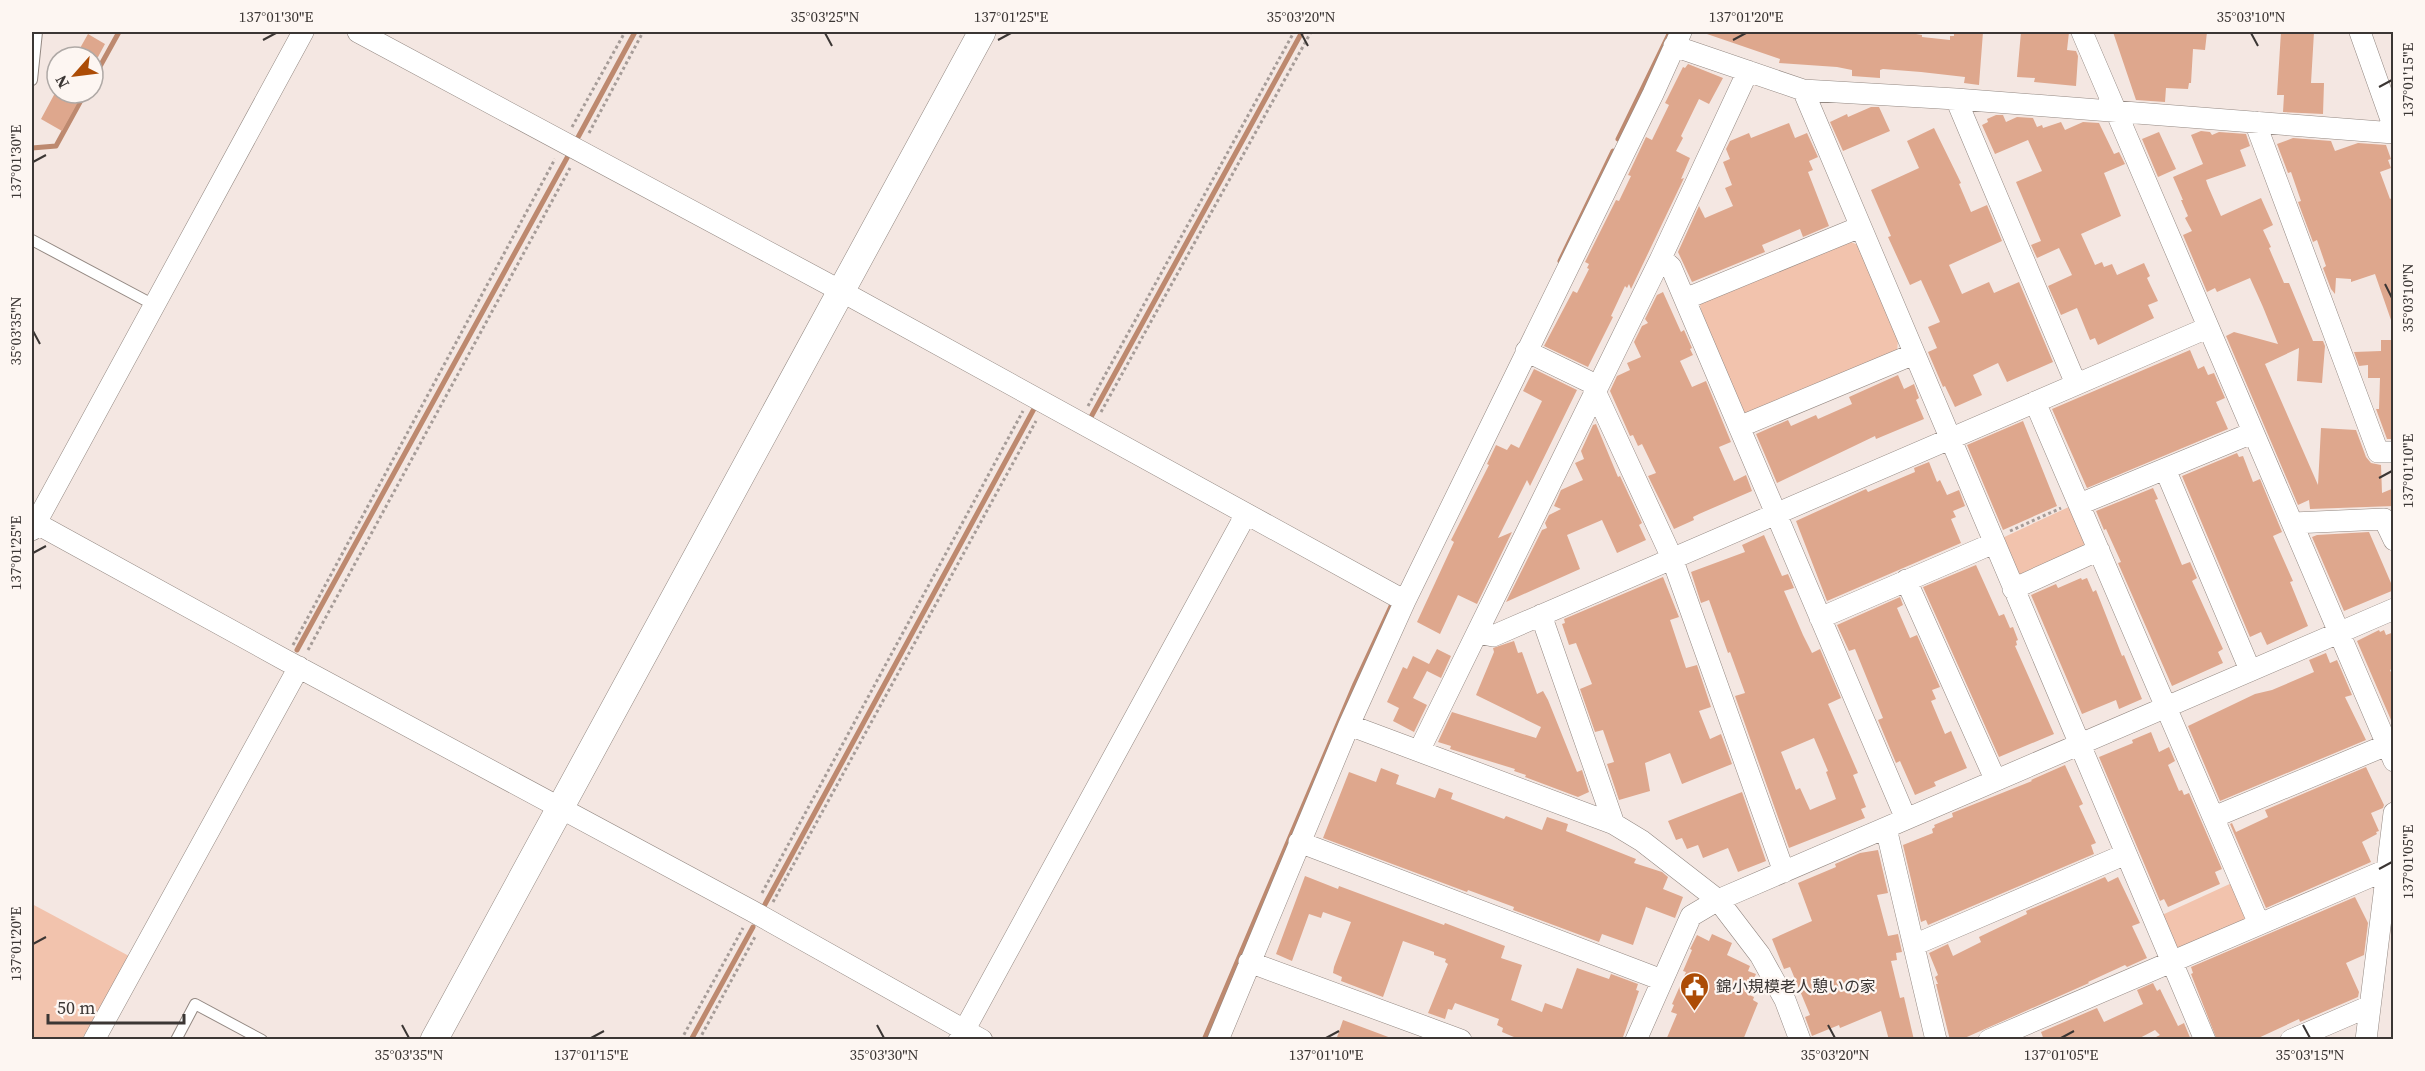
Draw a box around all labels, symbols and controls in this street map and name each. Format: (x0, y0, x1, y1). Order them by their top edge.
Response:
text: 137°01'30"E (239, 6, 313, 27)
text: 35°03'25"N (790, 6, 860, 27)
text: 137°01'25"E (974, 6, 1048, 27)
text: 35°03'20"N (1266, 6, 1336, 27)
text: 137°01'20"E (1709, 6, 1783, 27)
text: 35°03'10"N (2216, 6, 2286, 27)
text: 137°01'15"E (2397, 43, 2418, 117)
north arrow (45, 45, 105, 105)
text: N (49, 71, 74, 92)
text: 137°01'30"E (5, 125, 26, 199)
text: 35°03'10"N (2397, 263, 2418, 333)
text: 35°03'35"N (5, 296, 26, 366)
text: 137°01'10"E (2397, 434, 2418, 508)
text: 137°01'25"E (5, 516, 26, 590)
text: 137°01'05"E (2397, 825, 2418, 899)
text: 137°01'20"E (5, 907, 26, 981)
public building icon: 錦小規模老人憩いの家 (1679, 970, 1711, 1012)
place label: 錦小規模老人憩いの家 (1716, 975, 1876, 997)
scale bar (48, 987, 184, 1025)
text: 50 m (57, 995, 95, 1020)
text: 35°03'35"N (374, 1044, 444, 1065)
text: 137°01'15"E (554, 1044, 628, 1065)
text: 35°03'30"N (849, 1044, 919, 1065)
text: 137°01'10"E (1289, 1044, 1363, 1065)
text: 35°03'20"N (1800, 1044, 1870, 1065)
text: 137°01'05"E (2024, 1044, 2098, 1065)
text: 35°03'15"N (2275, 1044, 2345, 1065)

